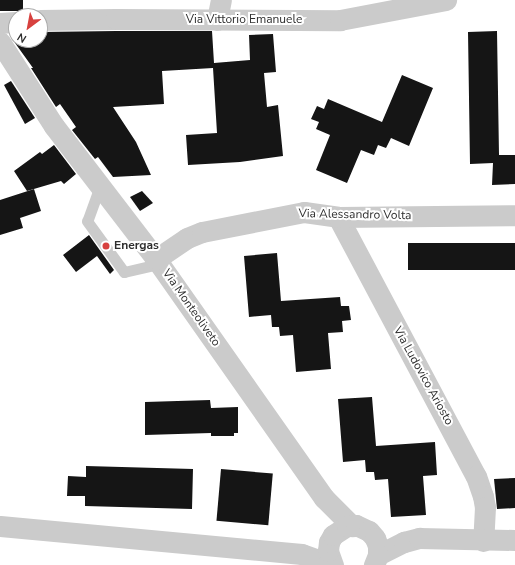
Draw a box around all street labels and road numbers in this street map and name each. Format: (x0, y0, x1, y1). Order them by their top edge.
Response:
street label: Via Vittorio Emanuele (186, 13, 302, 27)
street label: Via Alessandro Volta (298, 207, 412, 223)
street label: Via Monteoliveto (159, 267, 223, 349)
street label: Via Ludovico Ariosto (390, 324, 456, 428)

